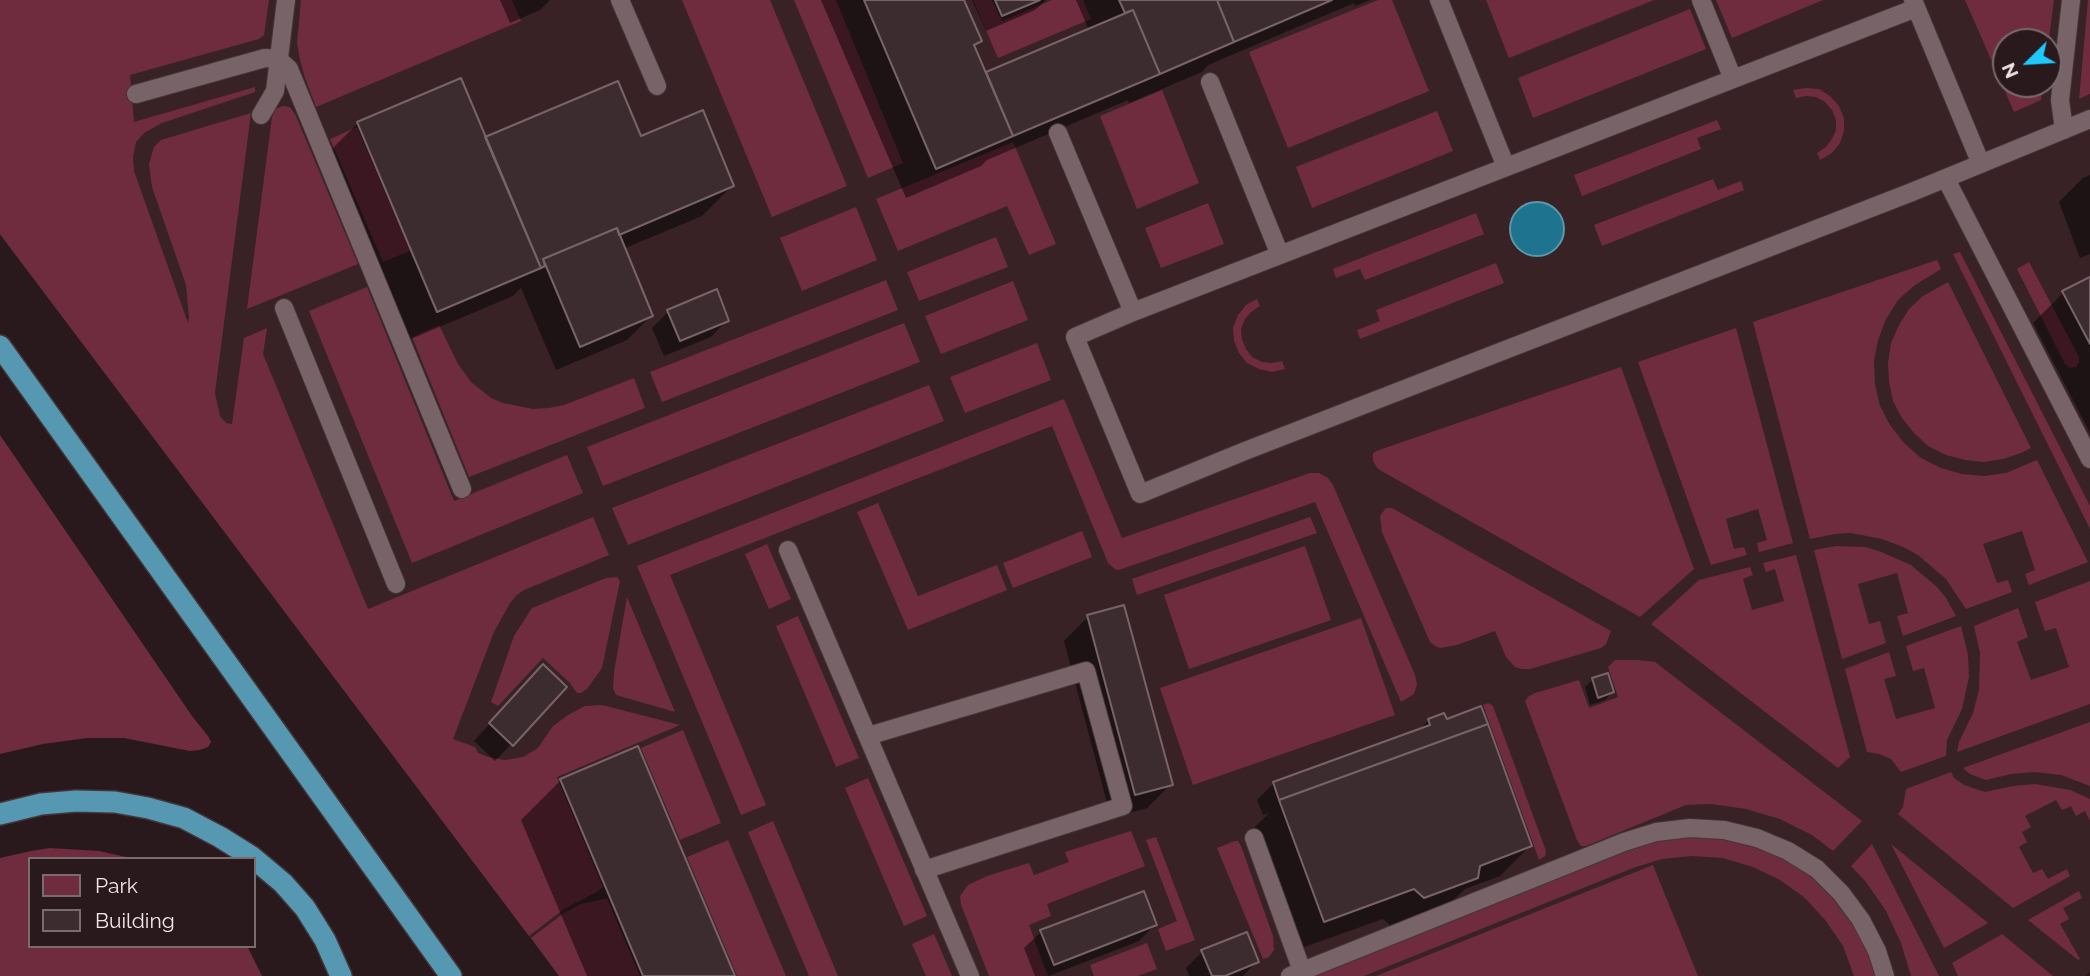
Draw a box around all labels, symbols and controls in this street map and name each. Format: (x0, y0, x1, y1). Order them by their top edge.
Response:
north arrow (1992, 28, 2062, 98)
text: N (1997, 60, 2023, 82)
legend (28, 857, 256, 948)
text: Park (95, 873, 138, 898)
text: Building (95, 908, 175, 933)

